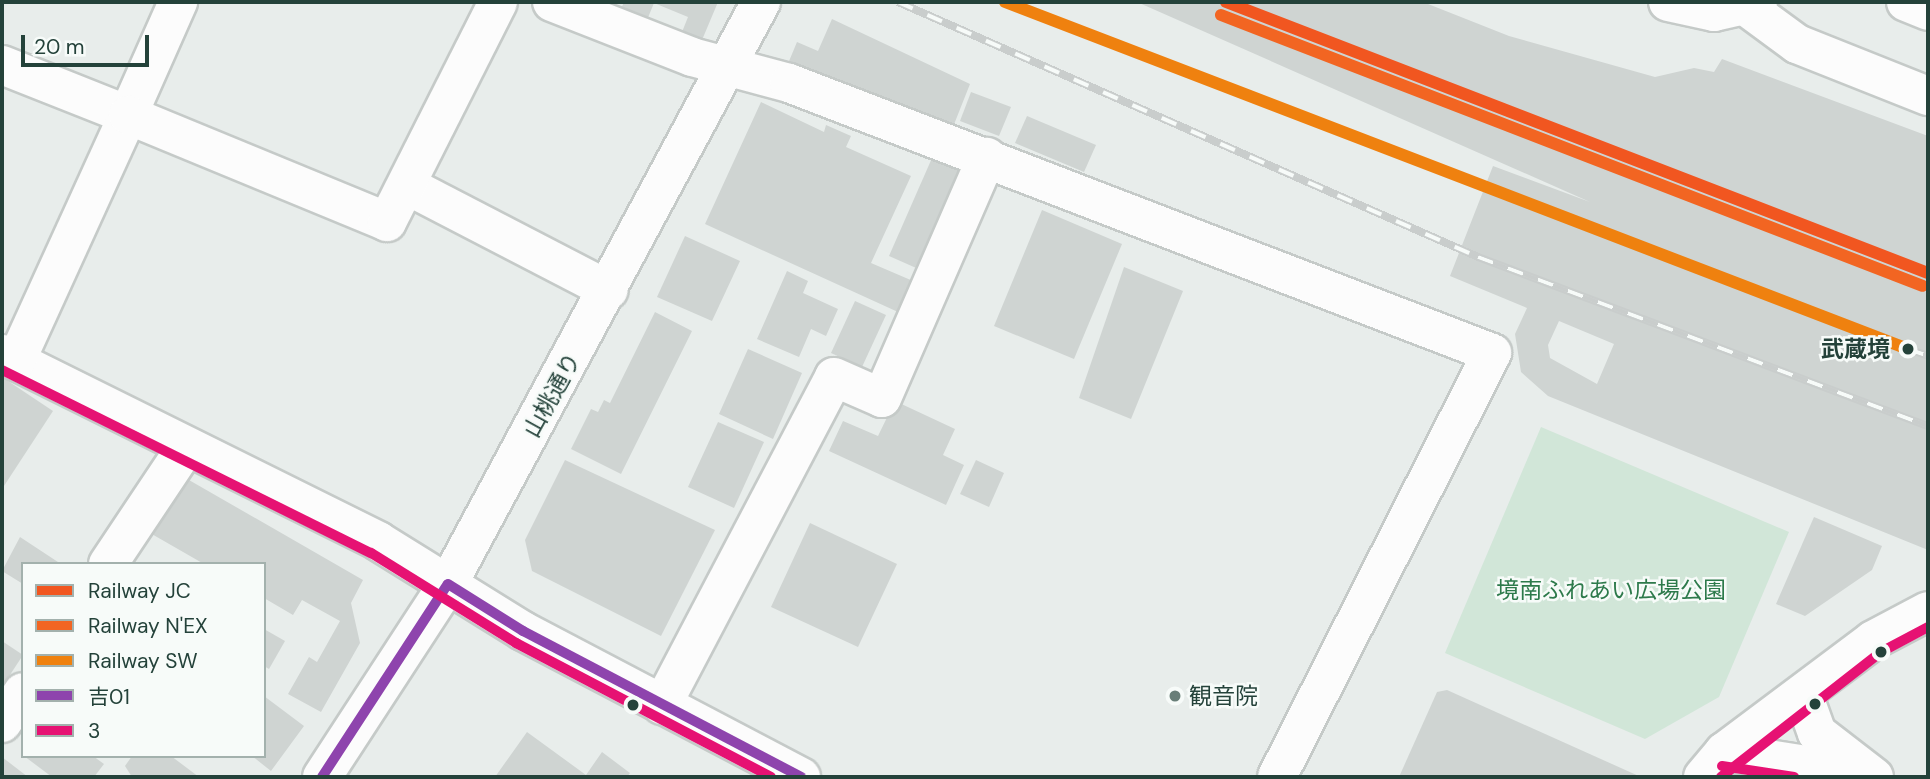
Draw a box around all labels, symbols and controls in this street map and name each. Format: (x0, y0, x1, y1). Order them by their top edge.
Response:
scale bar (24, 21, 152, 65)
text: 20 m (34, 33, 85, 61)
place label: 武蔵境 (1821, 335, 1890, 363)
marker: 武蔵境 (1896, 337, 1920, 361)
street label: 山桃通り (518, 348, 586, 442)
legend (21, 562, 266, 758)
park label: 境南ふれあい広場公園 (1496, 576, 1726, 604)
text: Railway JC (88, 577, 191, 605)
text: Railway N'EX (88, 612, 208, 640)
unlabelled marker (1874, 645, 1888, 659)
text: Railway SW (88, 647, 198, 675)
place label: 観音院 (1189, 682, 1258, 710)
text: 吉01 (88, 683, 130, 711)
marker: 観音院 (1167, 688, 1183, 704)
unlabelled marker (1808, 697, 1822, 711)
unlabelled marker (626, 698, 640, 712)
text: 3 (88, 717, 100, 745)

